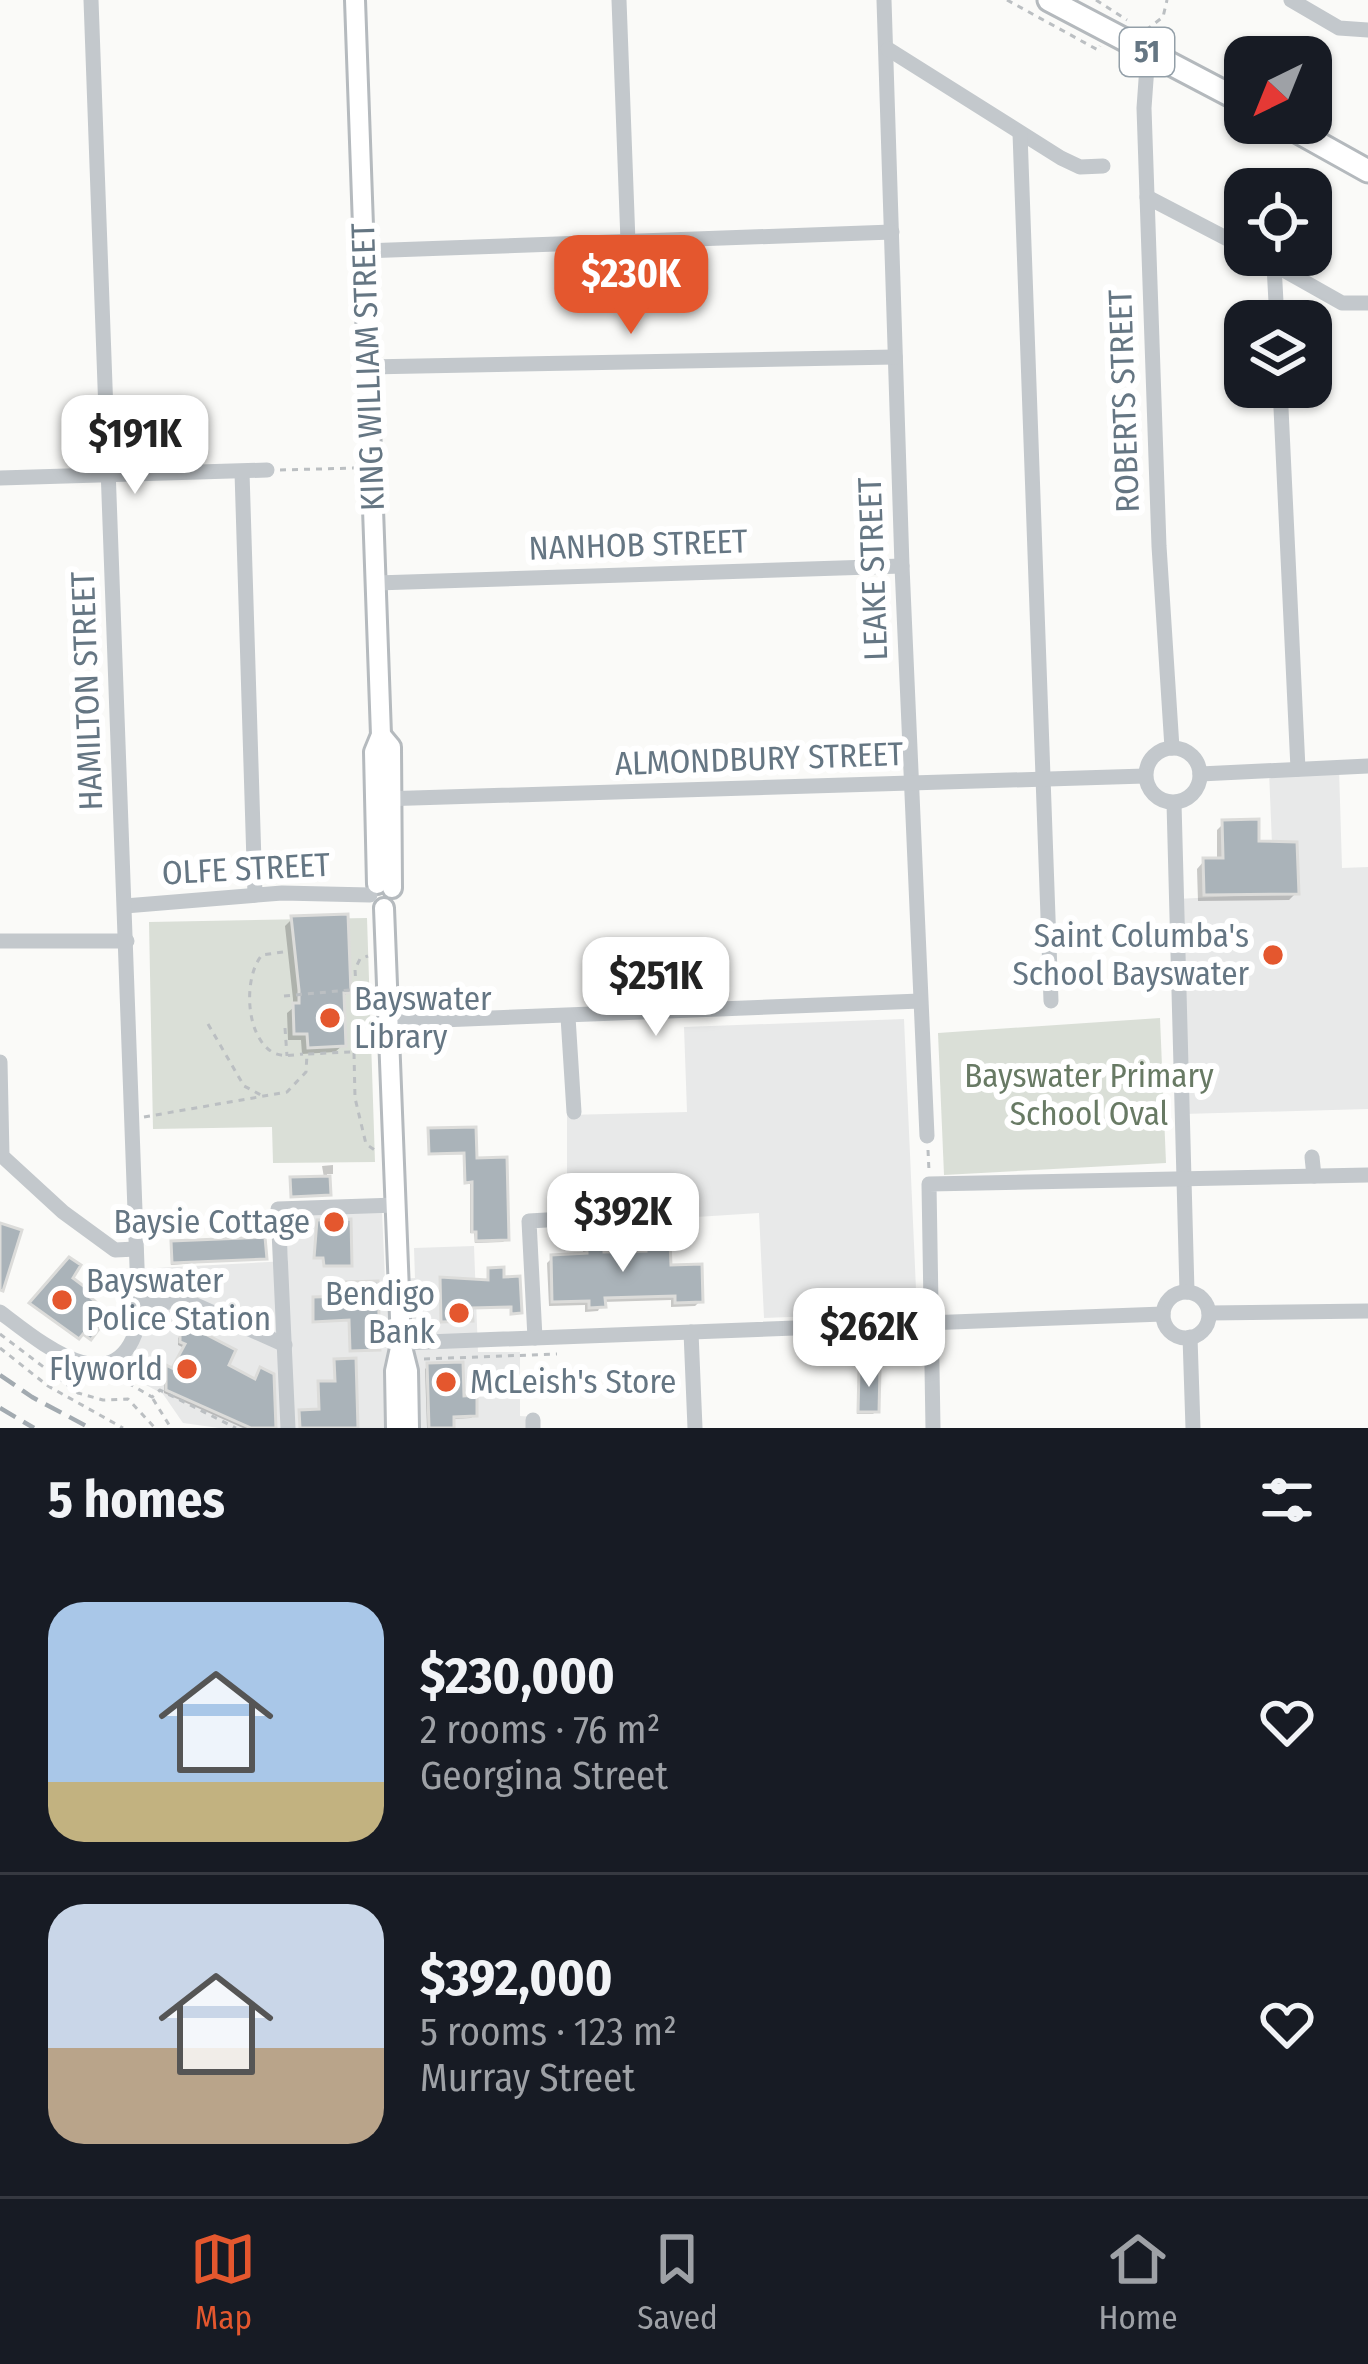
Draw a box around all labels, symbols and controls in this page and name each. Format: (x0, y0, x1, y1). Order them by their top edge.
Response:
road number: 51 (1120, 28, 1174, 76)
north arrow (1224, 36, 1332, 144)
map controls (1224, 36, 1332, 408)
button: locate (1224, 168, 1332, 276)
street label: KING WILLIAM STREET (343, 222, 393, 511)
pin: $230K (547, 235, 715, 337)
text: $230K (581, 251, 681, 297)
street label: ROBERTS STREET (1100, 288, 1148, 513)
button: layers (1224, 300, 1332, 408)
pin: $191K (51, 395, 219, 497)
text: $191K (88, 411, 182, 457)
street label: LEAKE STREET (850, 476, 896, 661)
street label: NANHOB STREET (528, 521, 749, 569)
street label: HAMILTON STREET (63, 570, 111, 811)
street label: ALMONDBURY STREET (614, 734, 905, 784)
street label: OLFE STREET (161, 845, 332, 893)
place label: Saint Columba's School Bayswater (1012, 916, 1249, 994)
pin: $251K (572, 937, 740, 1039)
marker: Saint Columba's School Bayswater (1260, 942, 1286, 968)
text: $251K (609, 953, 703, 999)
place label: Bayswater Library (354, 979, 492, 1057)
marker: Bayswater Library (317, 1005, 343, 1031)
park label: Bayswater Primary School Oval (964, 1056, 1214, 1134)
pin: $392K (539, 1173, 707, 1275)
text: $392K (574, 1189, 672, 1235)
place label: Baysie Cottage (113, 1202, 310, 1242)
marker: Baysie Cottage (321, 1209, 347, 1235)
place label: Bayswater Police Station (86, 1261, 271, 1339)
place label: Bendigo Bank (325, 1274, 436, 1352)
marker: Bayswater Police Station (49, 1287, 75, 1313)
pin: $262K (785, 1288, 953, 1390)
marker: Bendigo Bank (446, 1300, 472, 1326)
text: $262K (820, 1304, 918, 1350)
place label: Flyworld (49, 1349, 163, 1389)
marker: Flyworld (174, 1356, 200, 1382)
place label: McLeish's Store (470, 1362, 676, 1402)
marker: McLeish's Store (433, 1369, 459, 1395)
icon: filters (1254, 1467, 1320, 1533)
text: 5 homes (48, 1469, 225, 1531)
text: $230,000 (420, 1645, 615, 1707)
icon: home (144, 1650, 288, 1794)
icon: heart (1254, 1689, 1320, 1755)
text: 2 rooms · 76 m² (420, 1707, 660, 1753)
text: Georgina Street (420, 1753, 668, 1799)
text: $392,000 (420, 1947, 613, 2009)
icon: home (144, 1952, 288, 2096)
icon: heart (1254, 1991, 1320, 2057)
text: 5 rooms · 123 m² (420, 2009, 677, 2055)
text: Murray Street (420, 2055, 635, 2101)
tab: Map (190, 2226, 256, 2338)
tab: Saved (637, 2226, 718, 2338)
tab: Home (1099, 2226, 1178, 2338)

